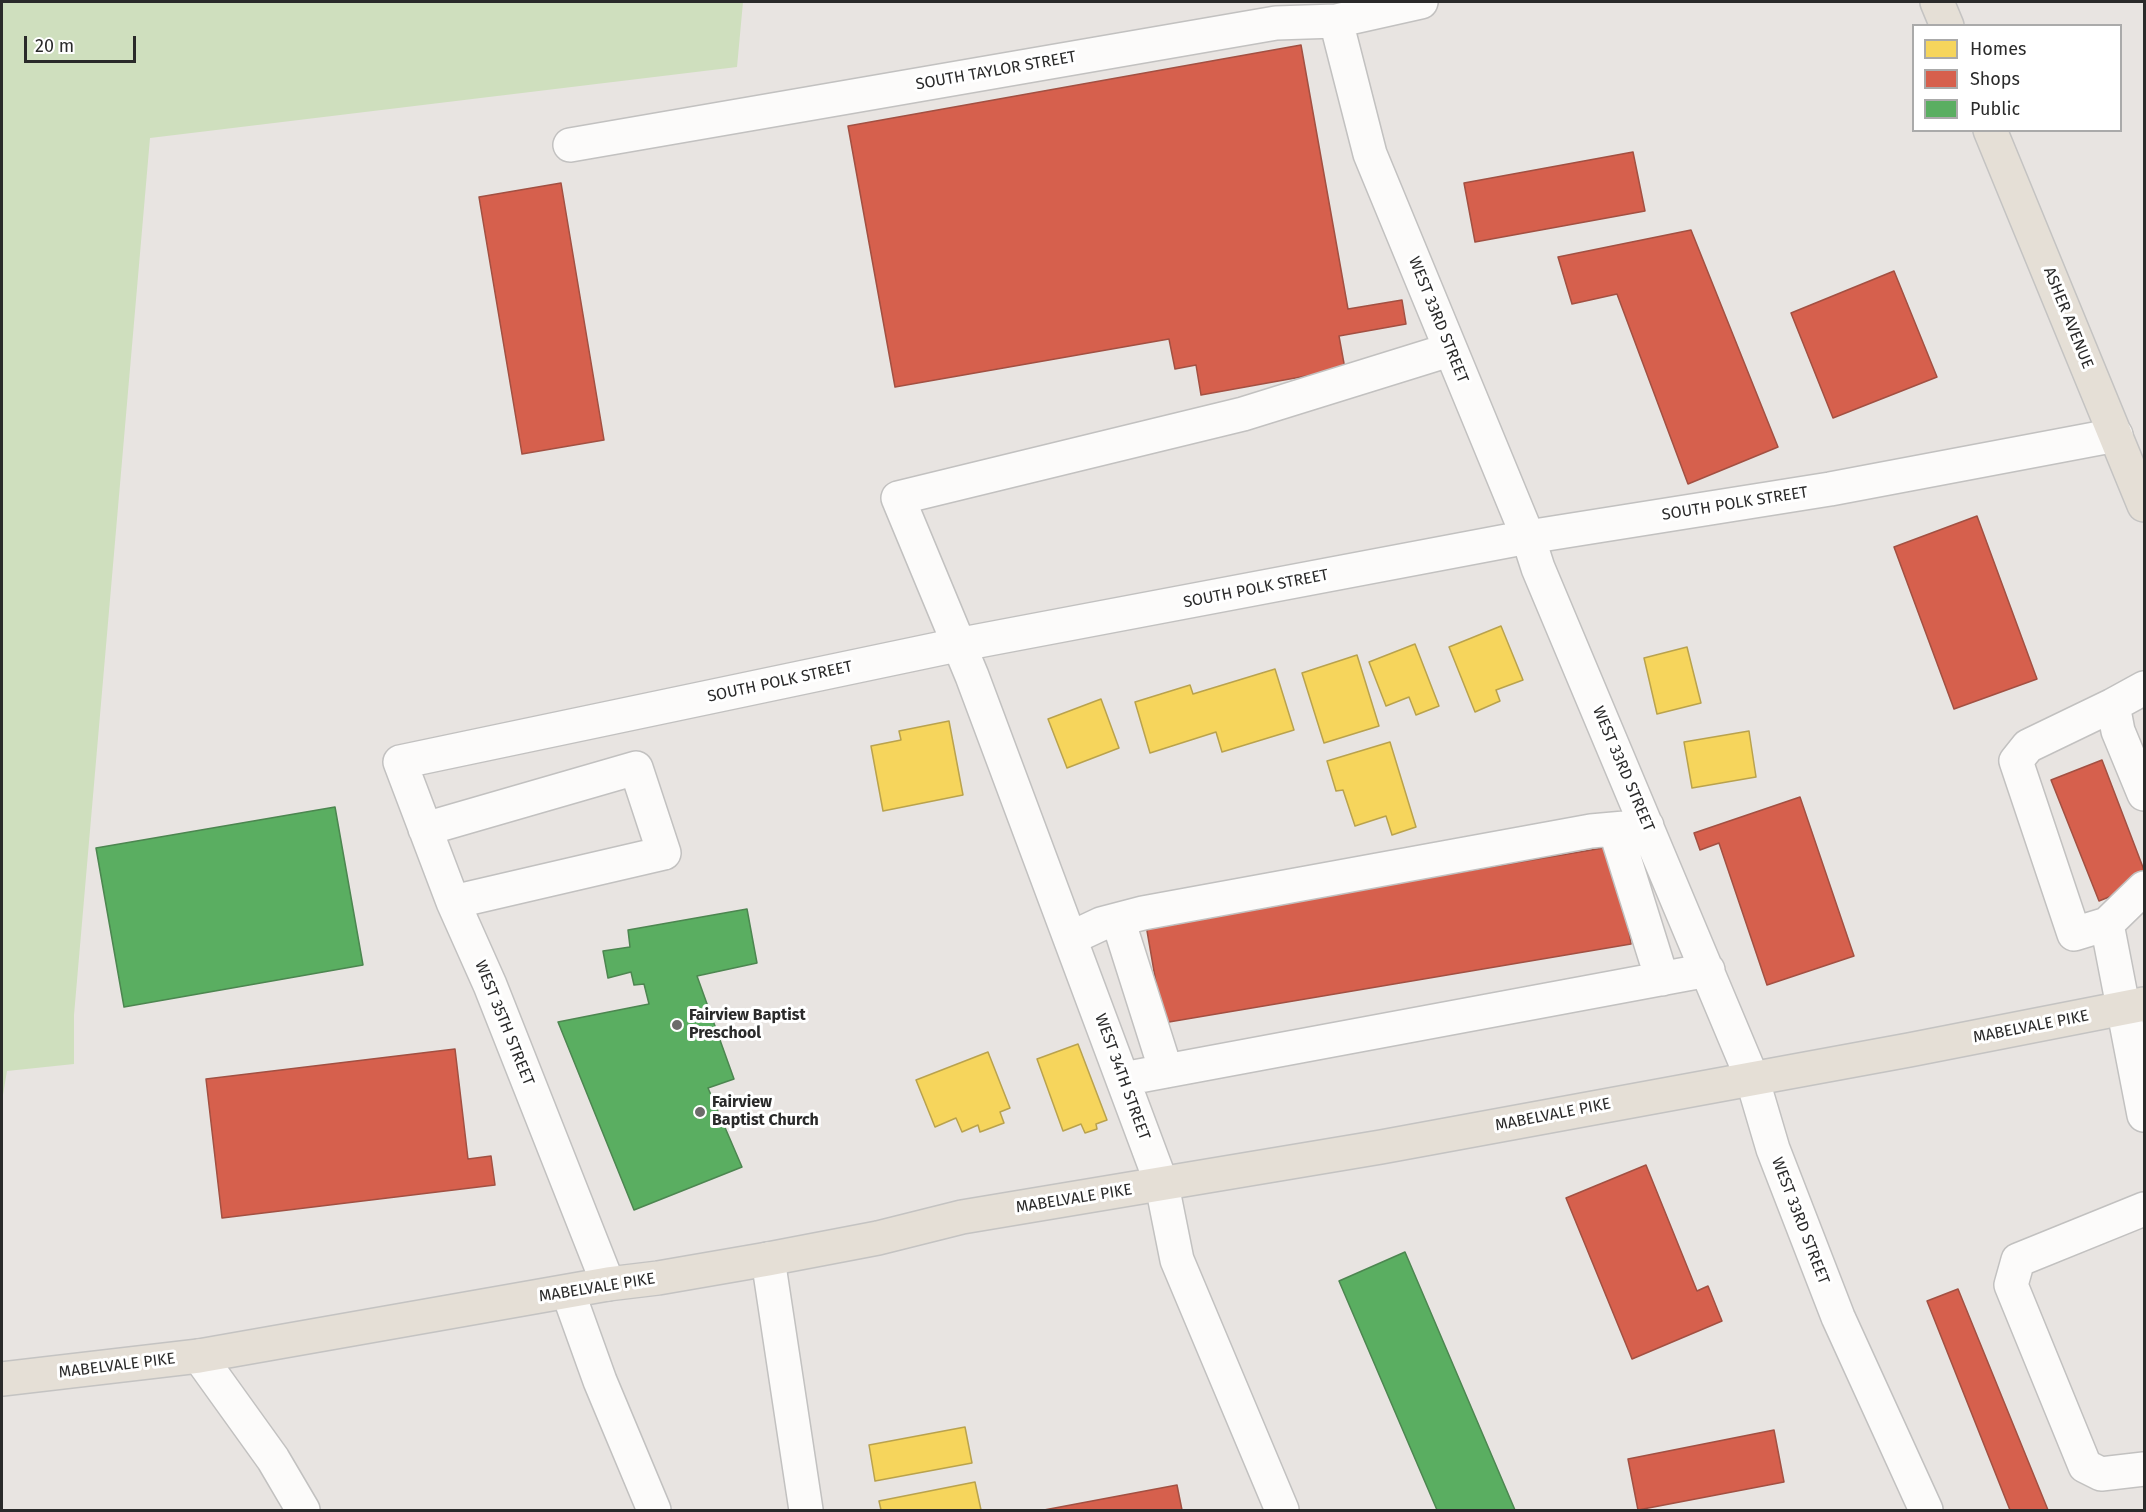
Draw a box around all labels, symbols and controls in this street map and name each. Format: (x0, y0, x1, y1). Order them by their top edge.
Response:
scale bar (27, 24, 140, 62)
legend (1912, 24, 2122, 132)
text: 20 m (35, 35, 74, 57)
text: Homes (1970, 38, 2026, 60)
street label: SOUTH TAYLOR STREET (914, 47, 1078, 95)
text: Shops (1970, 68, 2020, 90)
text: Public (1970, 98, 2020, 120)
street label: WEST 33RD STREET (1404, 254, 1472, 386)
street label: ASHER AVENUE (2039, 264, 2097, 372)
street label: SOUTH POLK STREET (1661, 483, 1809, 525)
street label: SOUTH POLK STREET (1182, 566, 1330, 612)
street label: SOUTH POLK STREET (706, 657, 854, 707)
street label: WEST 33RD STREET (1588, 703, 1658, 835)
street label: WEST 35TH STREET (470, 958, 538, 1088)
place label: Fairview Baptist Preschool (689, 1006, 806, 1044)
street label: MABELVALE PIKE (1972, 1006, 2090, 1048)
street label: WEST 34TH STREET (1090, 1011, 1154, 1143)
marker: Fairview Baptist Preschool (670, 1018, 684, 1032)
place label: Fairview Baptist Church (712, 1093, 819, 1131)
street label: MABELVALE PIKE (1494, 1094, 1612, 1136)
marker: Fairview Baptist Church (693, 1105, 707, 1119)
street label: WEST 33RD STREET (1767, 1155, 1833, 1287)
street label: MABELVALE PIKE (1015, 1180, 1133, 1218)
street label: MABELVALE PIKE (538, 1269, 656, 1307)
street label: MABELVALE PIKE (58, 1349, 176, 1383)

